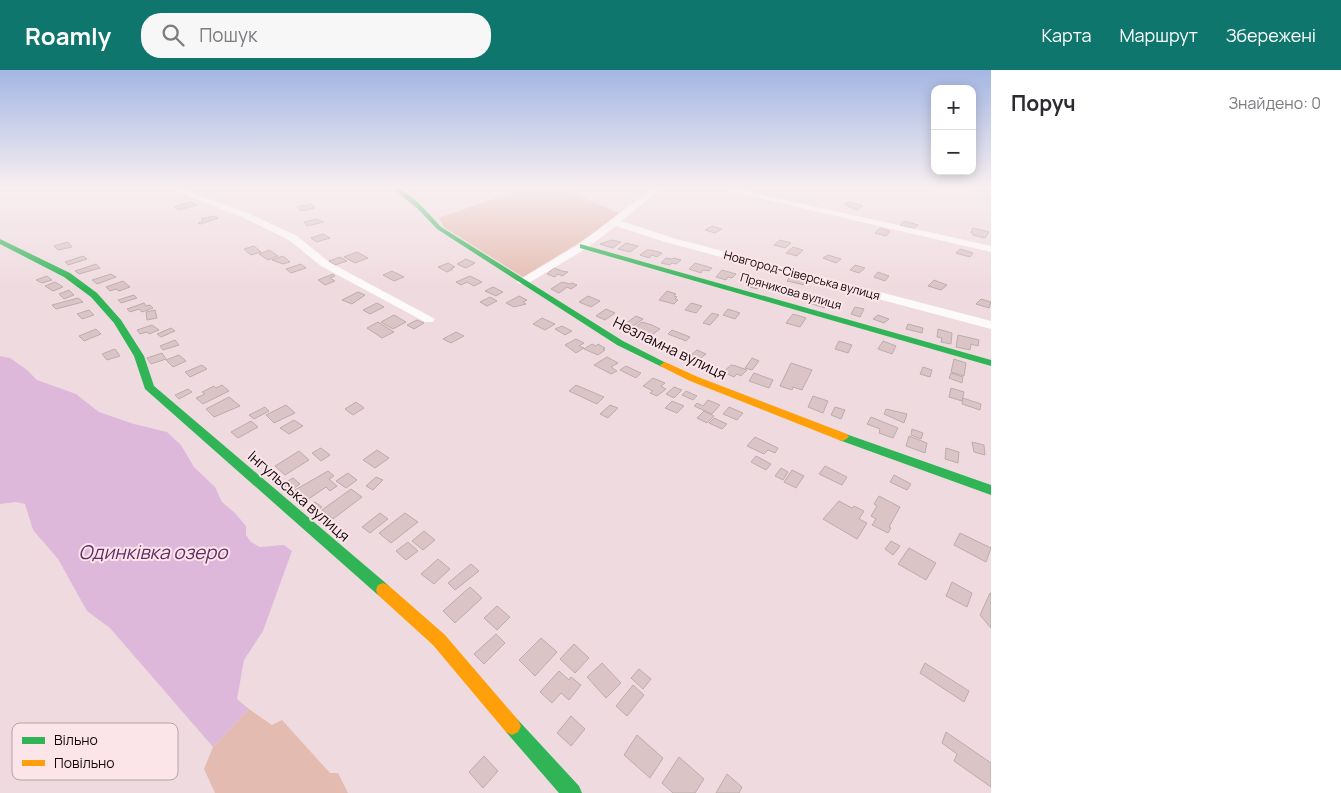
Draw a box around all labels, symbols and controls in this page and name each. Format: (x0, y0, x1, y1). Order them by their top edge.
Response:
search box (141, 13, 491, 58)
text: Roamly (25, 19, 111, 52)
icon: search (159, 21, 187, 49)
text: Пошук (199, 22, 257, 48)
text: Карта (1041, 23, 1091, 47)
text: Маршрут (1119, 23, 1198, 47)
text: Збережені (1226, 23, 1316, 47)
map controls (931, 85, 976, 175)
button: + (931, 85, 976, 130)
text: Поруч (1011, 89, 1076, 117)
text: Знайдено: 0 (1228, 92, 1321, 114)
button: − (931, 130, 976, 175)
street label: Новгород-Сіверська вулиця (722, 246, 882, 304)
street label: Пряникова вулиця (738, 268, 844, 314)
street label: Незламна вулиця (610, 311, 730, 385)
street label: Інгульська вулиця (243, 446, 355, 546)
water label: Одинківка озеро (78, 539, 229, 565)
legend (12, 723, 178, 780)
text: Вільно (54, 730, 98, 749)
text: Повільно (54, 753, 115, 772)

